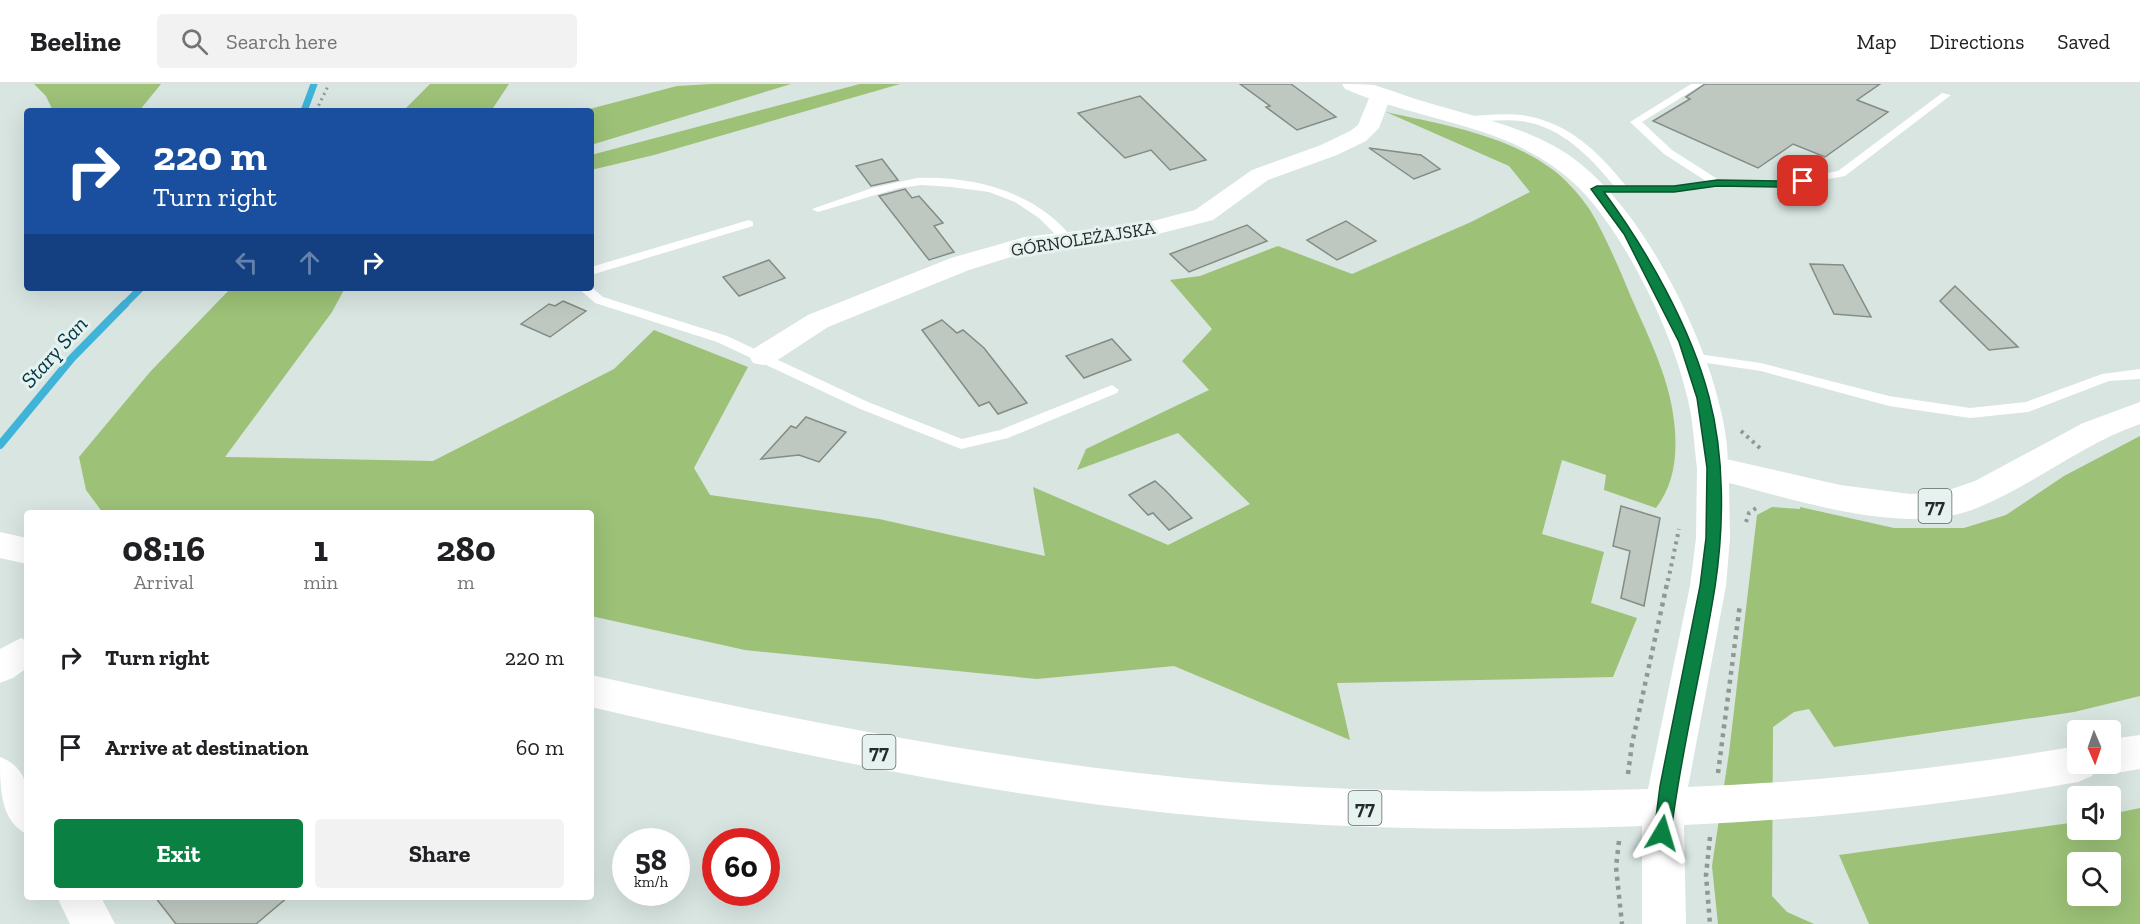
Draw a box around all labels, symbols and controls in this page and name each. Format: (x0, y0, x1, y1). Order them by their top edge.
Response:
search box (157, 14, 577, 68)
text: Beeline (30, 25, 121, 58)
icon: search (178, 25, 211, 58)
text: Search here (226, 28, 337, 55)
text: Map (1857, 29, 1897, 54)
text: Directions (1930, 29, 2024, 54)
text: Saved (2057, 29, 2110, 54)
text: 220 m (153, 130, 267, 181)
icon: right (54, 132, 132, 210)
pin (1777, 155, 1828, 206)
icon: arrive (1786, 164, 1819, 197)
text: Turn right (153, 181, 277, 213)
street label: GÓRNOLEŻAJSKA (1009, 217, 1157, 261)
icon: left (230, 246, 263, 279)
icon: ahead (293, 246, 326, 279)
icon: right (356, 246, 389, 279)
water label: Stary San (15, 311, 93, 393)
road number: 77 (1918, 489, 1952, 523)
text: 08:16 (122, 527, 205, 570)
text: 1 (313, 527, 328, 570)
text: 280 (436, 527, 496, 570)
text: Arrival (134, 570, 194, 594)
text: min (304, 570, 338, 594)
text: m (457, 570, 475, 594)
icon: right (54, 641, 87, 674)
text: Turn right (105, 644, 209, 671)
text: 220 m (505, 644, 564, 671)
north arrow (2067, 720, 2121, 774)
map controls (2067, 720, 2121, 906)
icon: arrive (54, 731, 87, 764)
text: Arrive at destination (105, 734, 308, 761)
text: 60 m (516, 734, 564, 761)
road number: 77 (862, 735, 896, 769)
button: sound (2067, 786, 2121, 840)
road number: 77 (1348, 791, 1382, 825)
position arrow (1630, 801, 1694, 865)
button: Exit (54, 819, 303, 888)
button: Share (315, 819, 564, 888)
speed limit sign: 60 (702, 828, 780, 906)
text: 58 (635, 842, 667, 878)
button: search (2067, 852, 2121, 906)
text: km/h (634, 873, 668, 891)

